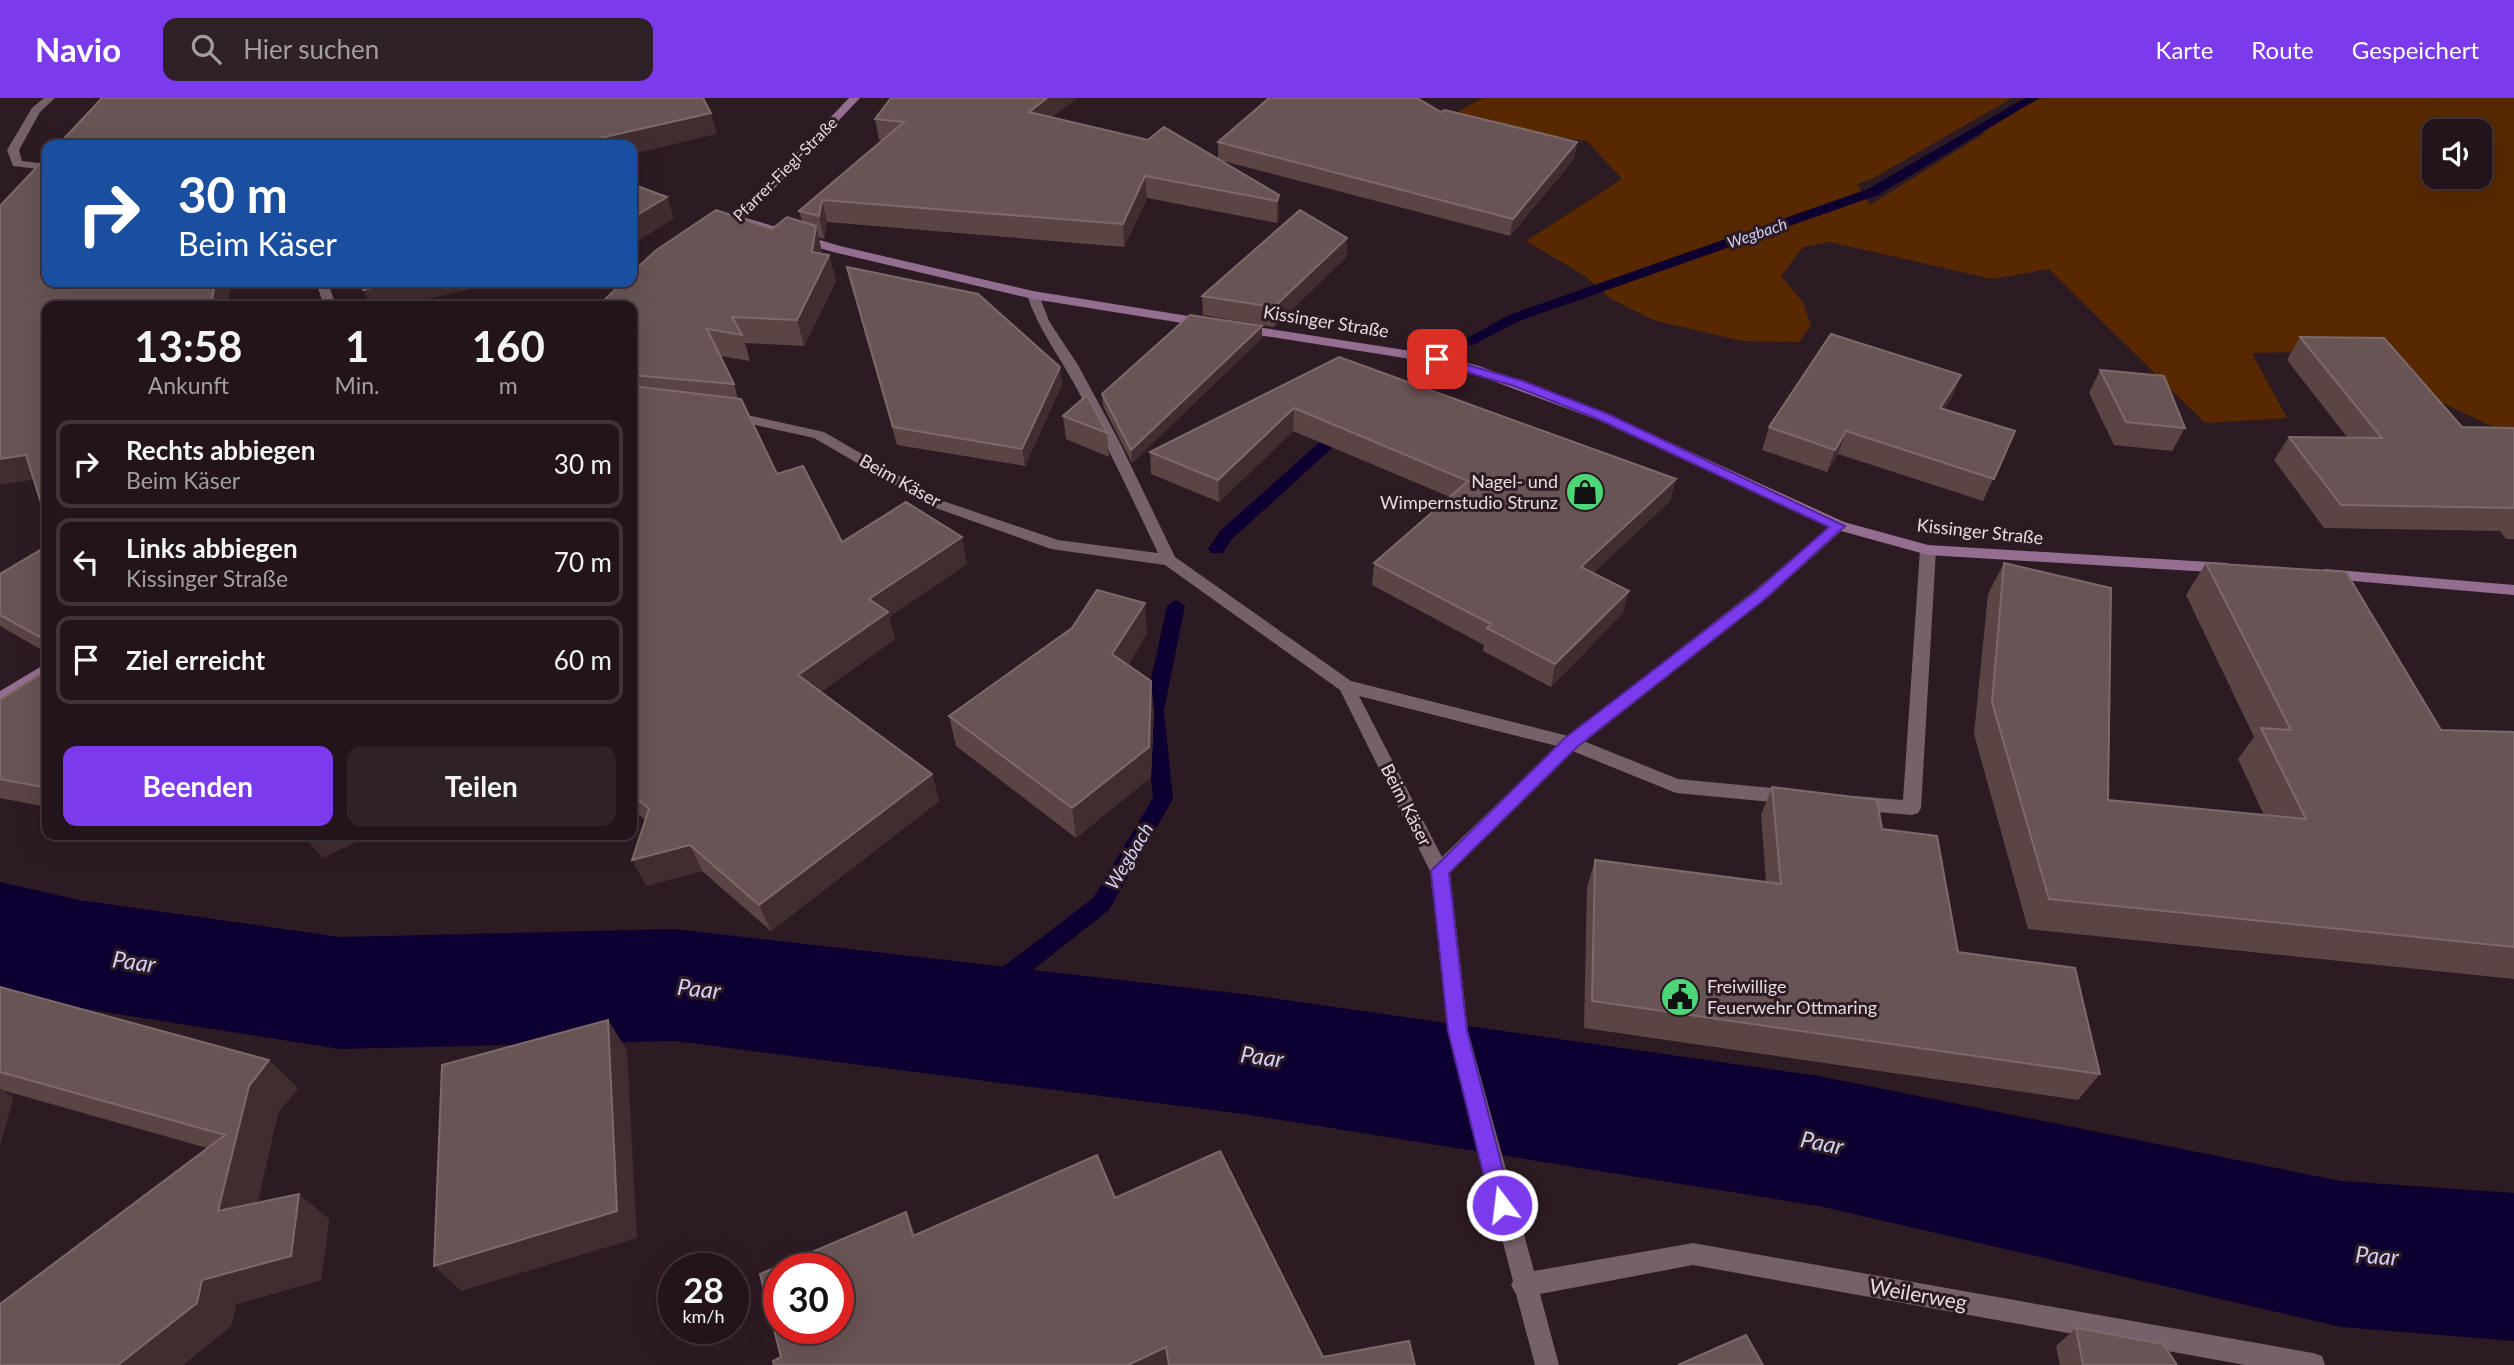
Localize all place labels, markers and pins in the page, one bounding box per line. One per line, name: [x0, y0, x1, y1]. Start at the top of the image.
pin: [1407, 329, 1467, 389]
place label: Nagel- und Wimpernstudio Strunz: [1380, 470, 1558, 513]
shop icon: Nagel- und Wimpernstudio Strunz: [1564, 471, 1606, 513]
place label: Freiwillige Feuerwehr Ottmaring: [1707, 975, 1877, 1018]
public building icon: Freiwillige Feuerwehr Ottmaring: [1659, 976, 1701, 1018]

